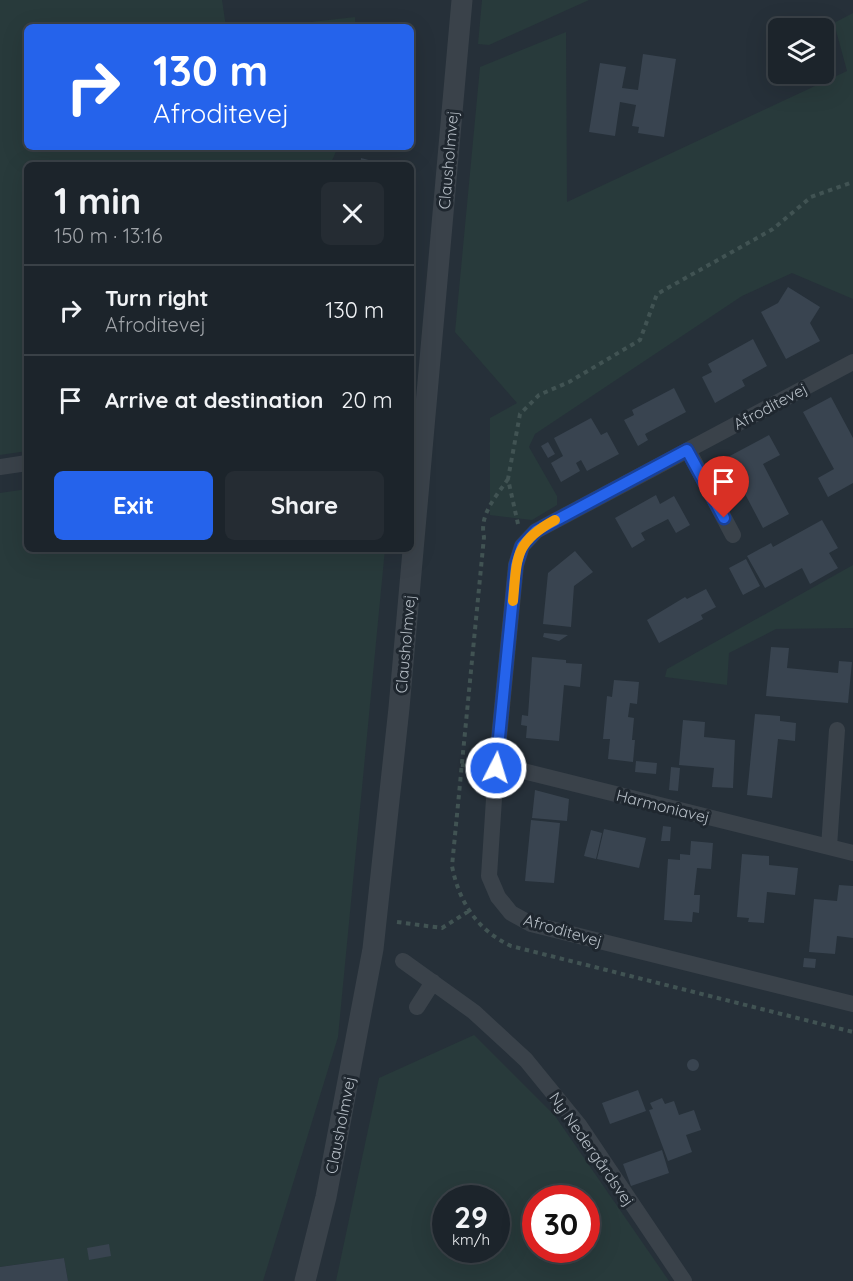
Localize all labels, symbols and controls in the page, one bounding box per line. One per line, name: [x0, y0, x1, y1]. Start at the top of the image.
map controls: [768, 18, 834, 84]
button: layers: [768, 18, 834, 84]
text: 130 m: [153, 44, 268, 97]
icon: right: [54, 48, 132, 126]
text: Afroditevej: [153, 96, 289, 130]
street label: Clausholmvej: [434, 110, 462, 210]
text: 1 min: [54, 178, 141, 223]
button: close: [321, 182, 384, 245]
text: 150 m · 13:16: [54, 223, 163, 248]
text: Turn right: [105, 284, 209, 312]
icon: right: [54, 294, 87, 327]
text: 130 m: [325, 296, 384, 324]
text: Afroditevej: [105, 312, 206, 337]
street label: Afroditevej: [730, 378, 810, 434]
icon: arrive: [54, 384, 87, 417]
text: Arrive at destination: [105, 386, 323, 414]
text: 20 m: [341, 386, 393, 414]
pin: [698, 456, 749, 518]
icon: arrive: [707, 465, 740, 498]
button: Exit: [54, 471, 213, 540]
button: Share: [225, 471, 384, 540]
street label: Clausholmvej: [391, 594, 419, 694]
position arrow: [464, 736, 528, 800]
street label: Harmoniavej: [614, 785, 712, 827]
street label: Afroditevej: [521, 909, 605, 951]
street label: Clausholmvej: [321, 1075, 359, 1175]
street label: Ny Nedergårdsvej: [545, 1088, 639, 1210]
speed limit sign: 30: [522, 1185, 600, 1263]
text: 29: [454, 1198, 488, 1236]
text: km/h: [452, 1230, 490, 1249]

